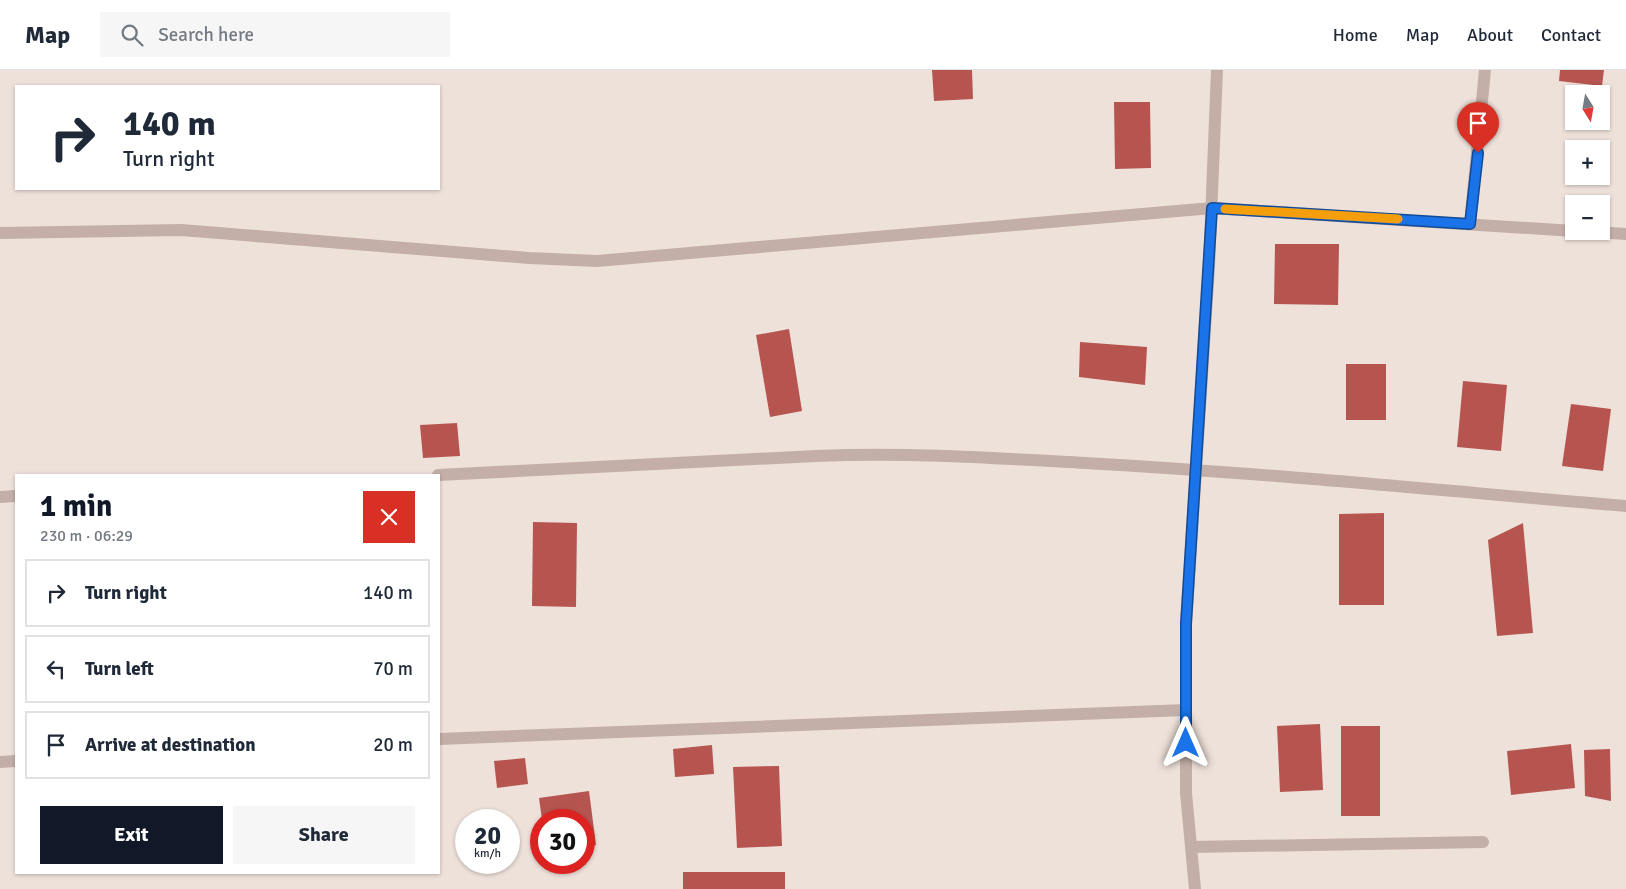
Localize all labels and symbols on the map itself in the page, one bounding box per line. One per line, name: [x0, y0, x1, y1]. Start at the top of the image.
north arrow: [1565, 85, 1610, 130]
pin: [1457, 102, 1499, 153]
position arrow: [1159, 716, 1211, 768]
speed limit sign: 30: [530, 809, 595, 874]

